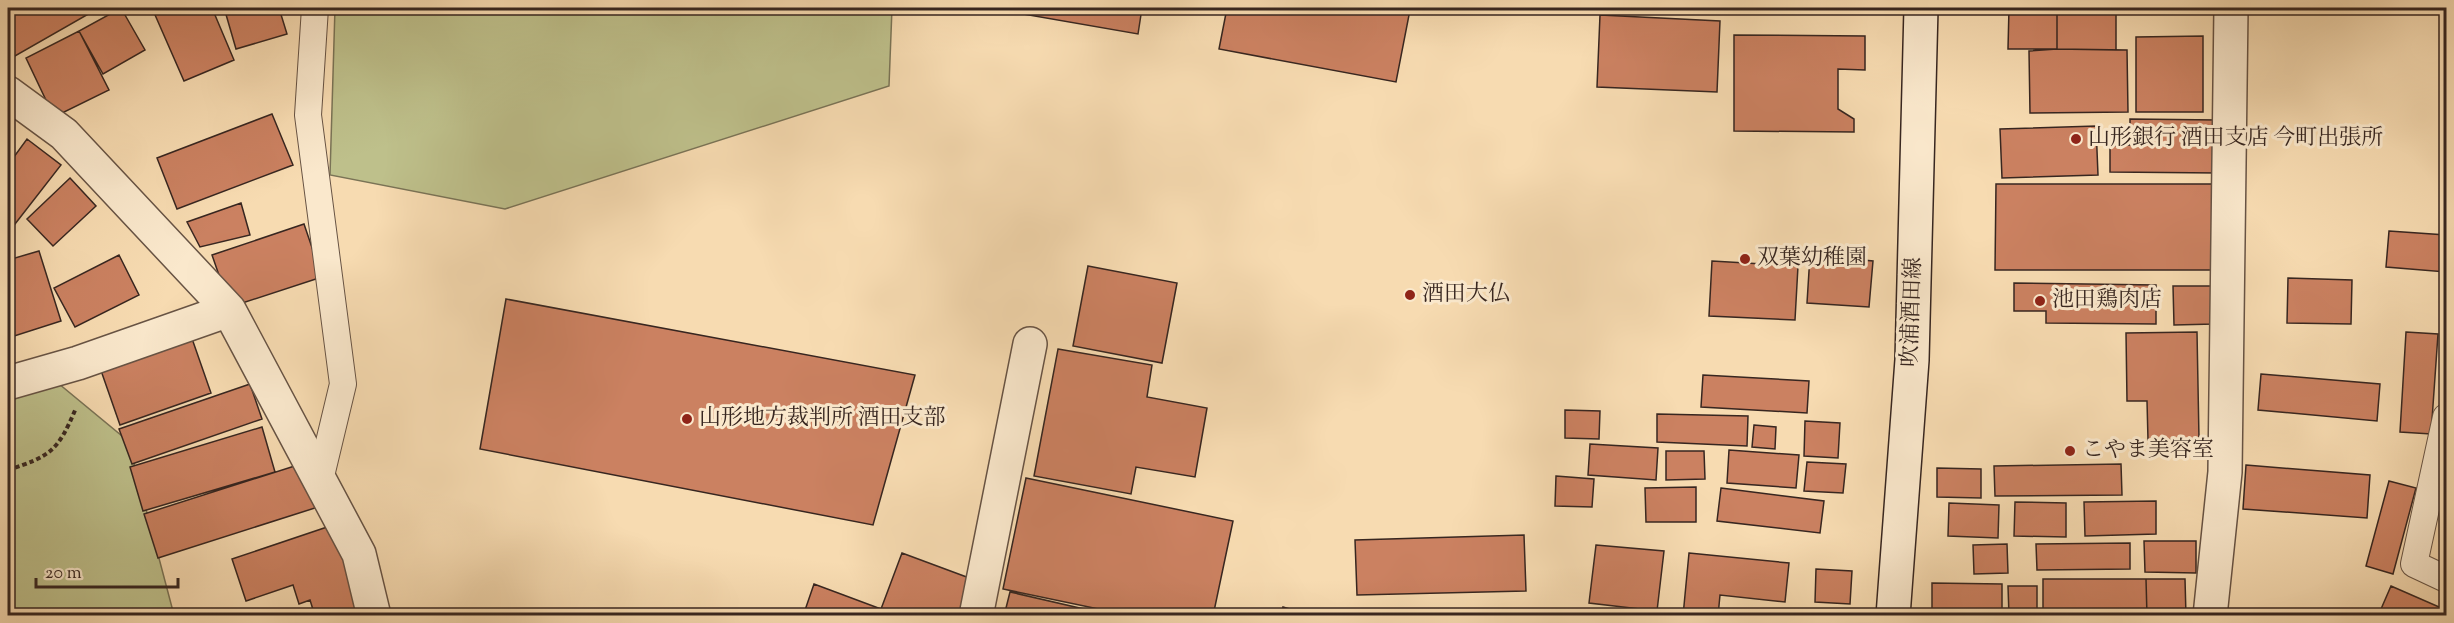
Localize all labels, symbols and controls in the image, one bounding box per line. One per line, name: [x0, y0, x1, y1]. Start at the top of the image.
place label: 山形銀行 酒田支店 今町出張所: [2088, 123, 2383, 155]
marker: 山形銀行 酒田支店 今町出張所: [2069, 132, 2083, 146]
place label: 双葉幼稚園: [1757, 243, 1867, 275]
marker: 双葉幼稚園: [1738, 252, 1752, 266]
street label: 吹浦酒田線: [1895, 256, 1931, 368]
place label: 酒田大仏: [1422, 279, 1510, 311]
place label: 池田鶏肉店: [2052, 285, 2162, 317]
marker: 酒田大仏: [1403, 288, 1417, 302]
marker: 池田鶏肉店: [2033, 294, 2047, 308]
place label: 山形地方裁判所 酒田支部: [699, 403, 946, 435]
marker: 山形地方裁判所 酒田支部: [680, 412, 694, 426]
place label: こやま美容室: [2082, 435, 2214, 467]
marker: こやま美容室: [2063, 444, 2077, 458]
scale bar: [36, 551, 178, 589]
text: 20 m: [45, 561, 82, 587]

